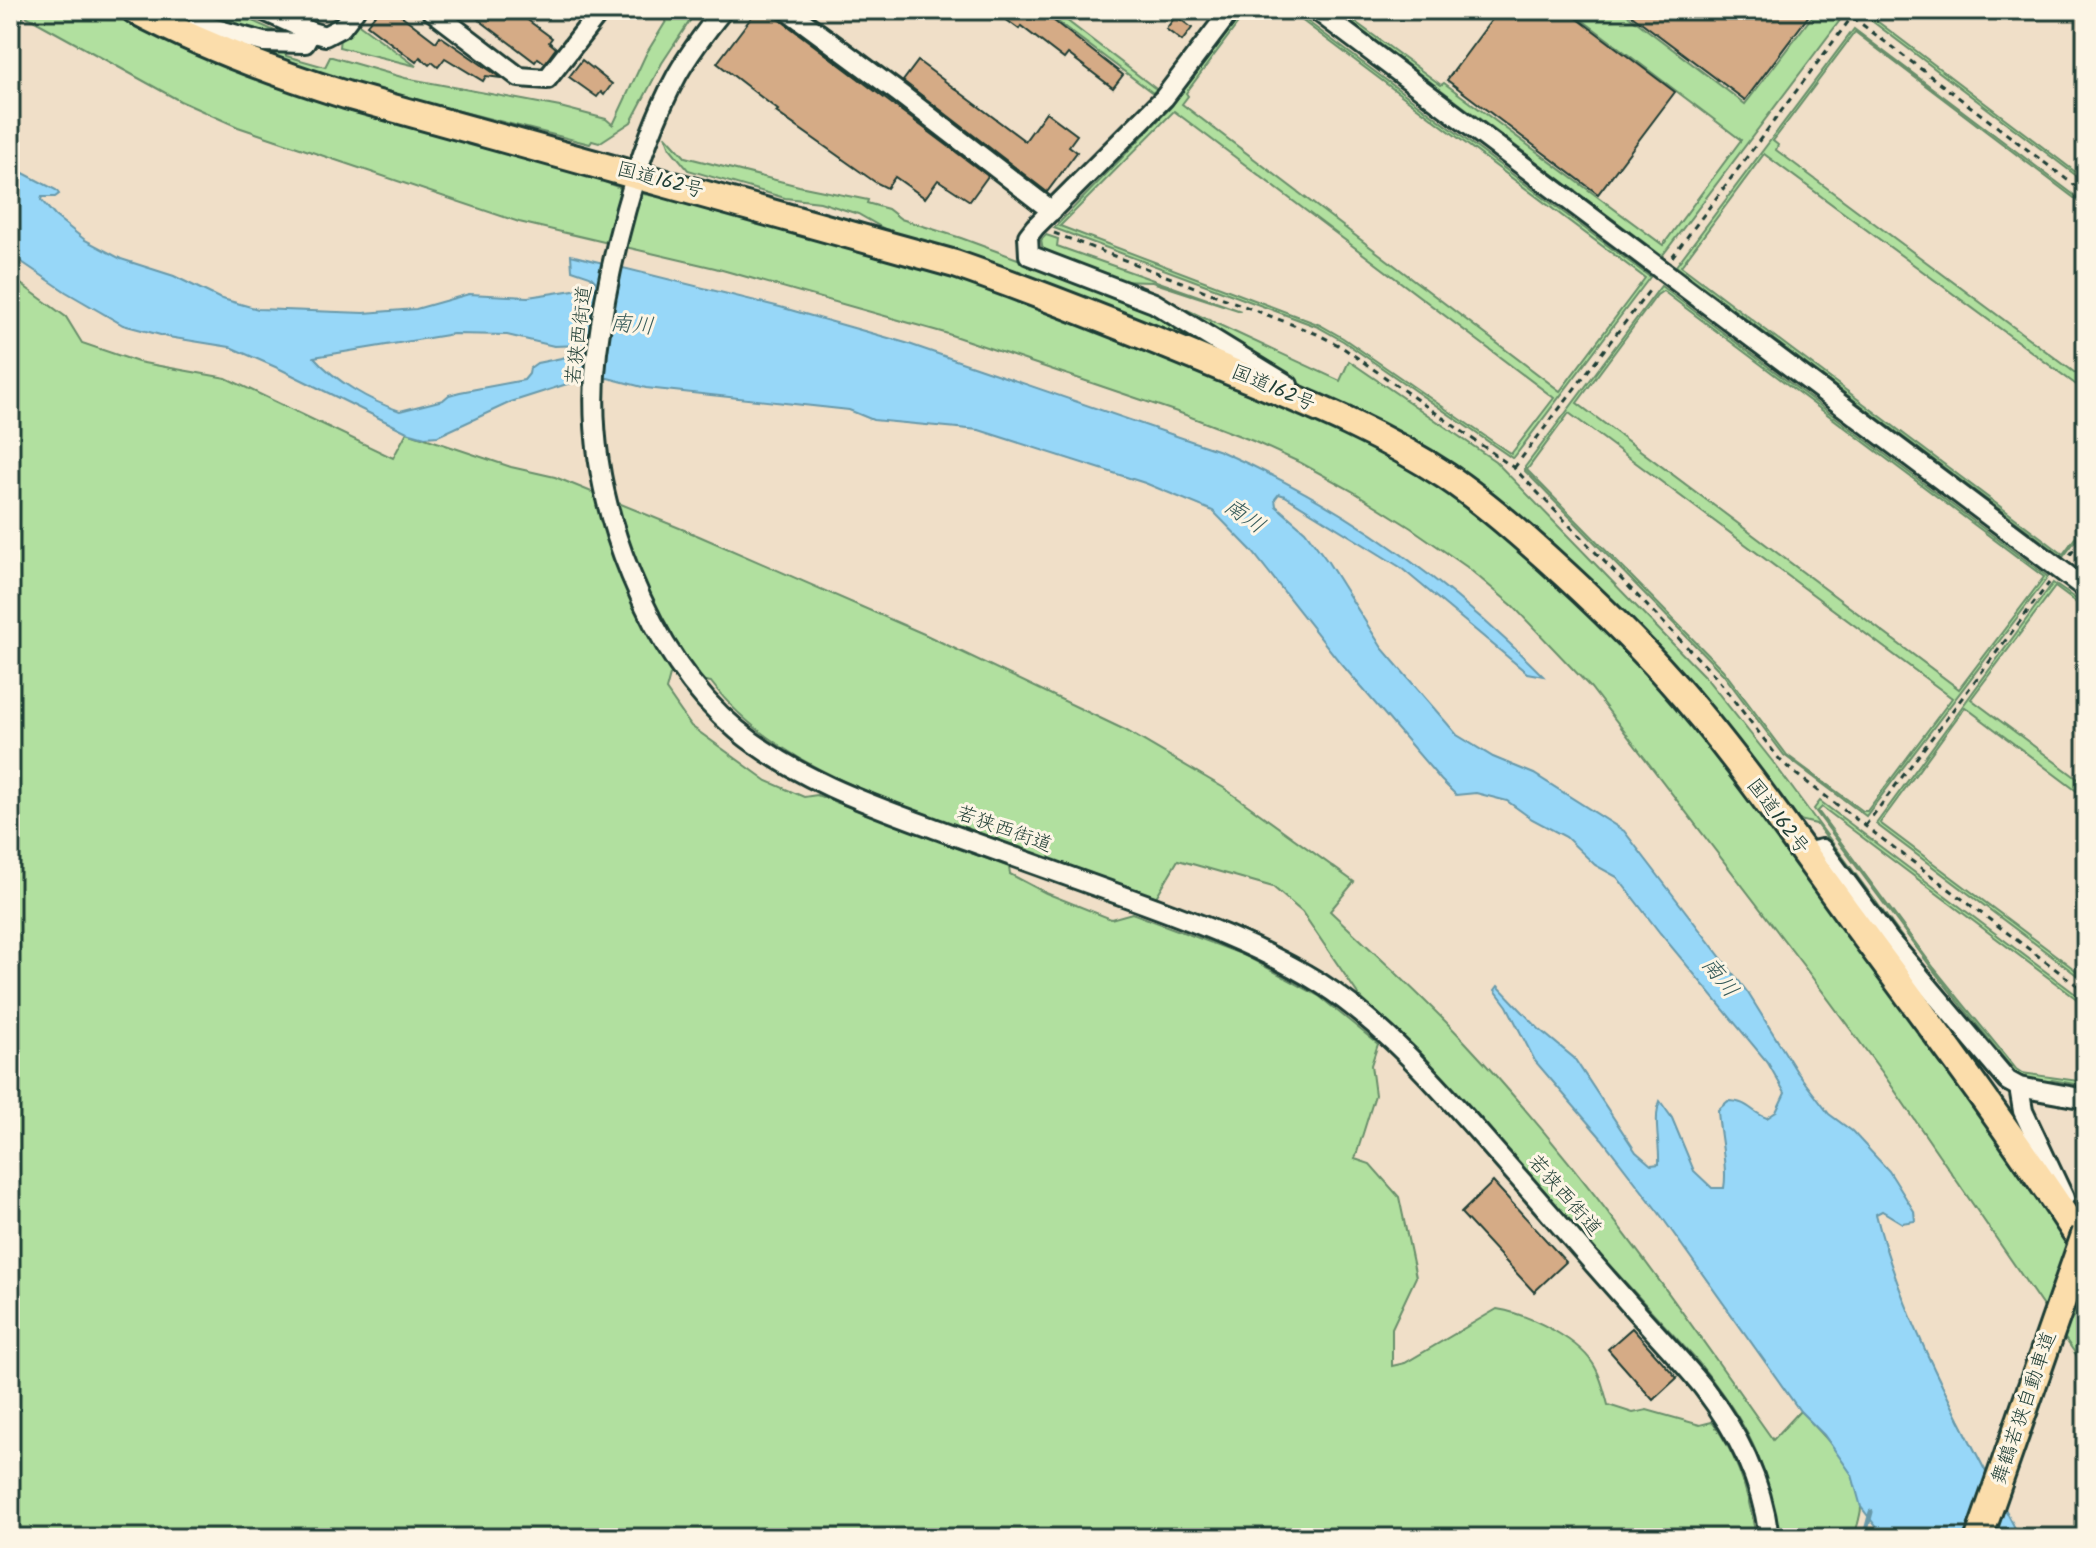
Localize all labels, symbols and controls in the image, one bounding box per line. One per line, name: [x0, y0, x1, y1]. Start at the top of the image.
street label: 国道162号: [613, 154, 707, 208]
street label: 若狭西街道: [558, 283, 602, 387]
water label: 南川: [609, 307, 655, 345]
street label: 国道162号: [1226, 357, 1320, 421]
water label: 南川: [1216, 490, 1272, 544]
street label: 国道162号: [1737, 772, 1817, 862]
street label: 若狭西街道: [952, 798, 1056, 862]
water label: 南川: [1692, 950, 1746, 1006]
street label: 若狭西街道: [1519, 1148, 1609, 1244]
street label: 舞鶴若狭自動車道: [1984, 1327, 2066, 1489]

